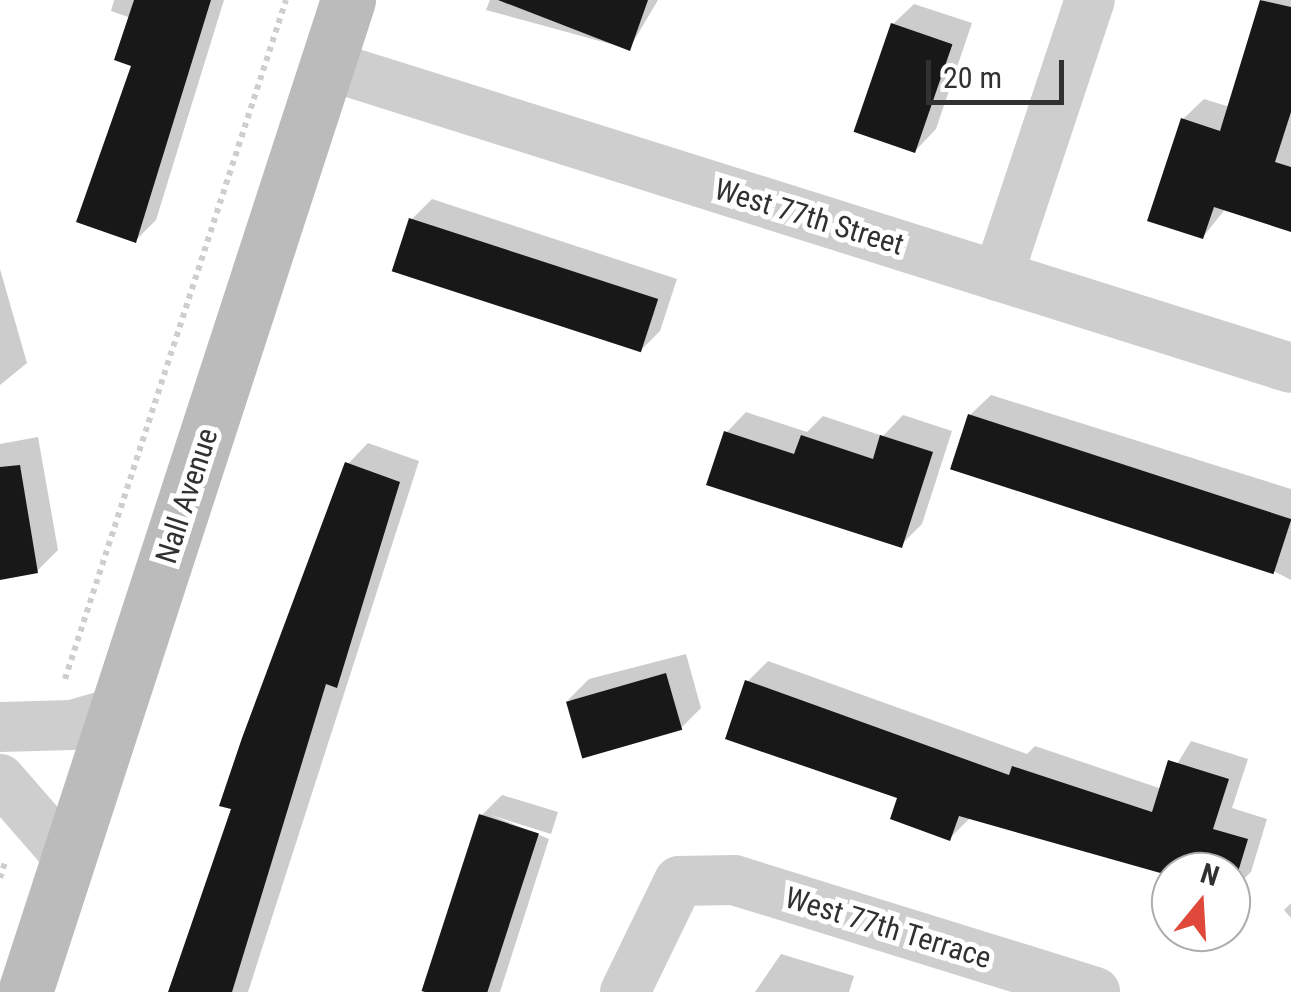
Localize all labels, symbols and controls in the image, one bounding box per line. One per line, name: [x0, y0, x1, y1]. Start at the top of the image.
scale bar: [931, 40, 1068, 102]
text: 20 m: [943, 60, 1002, 95]
street label: West 77th Street: [710, 171, 908, 263]
street label: Nall Avenue: [148, 424, 226, 568]
north arrow: [1151, 852, 1251, 952]
text: N: [1197, 857, 1223, 893]
street label: West 77th Terrace: [780, 880, 996, 976]

